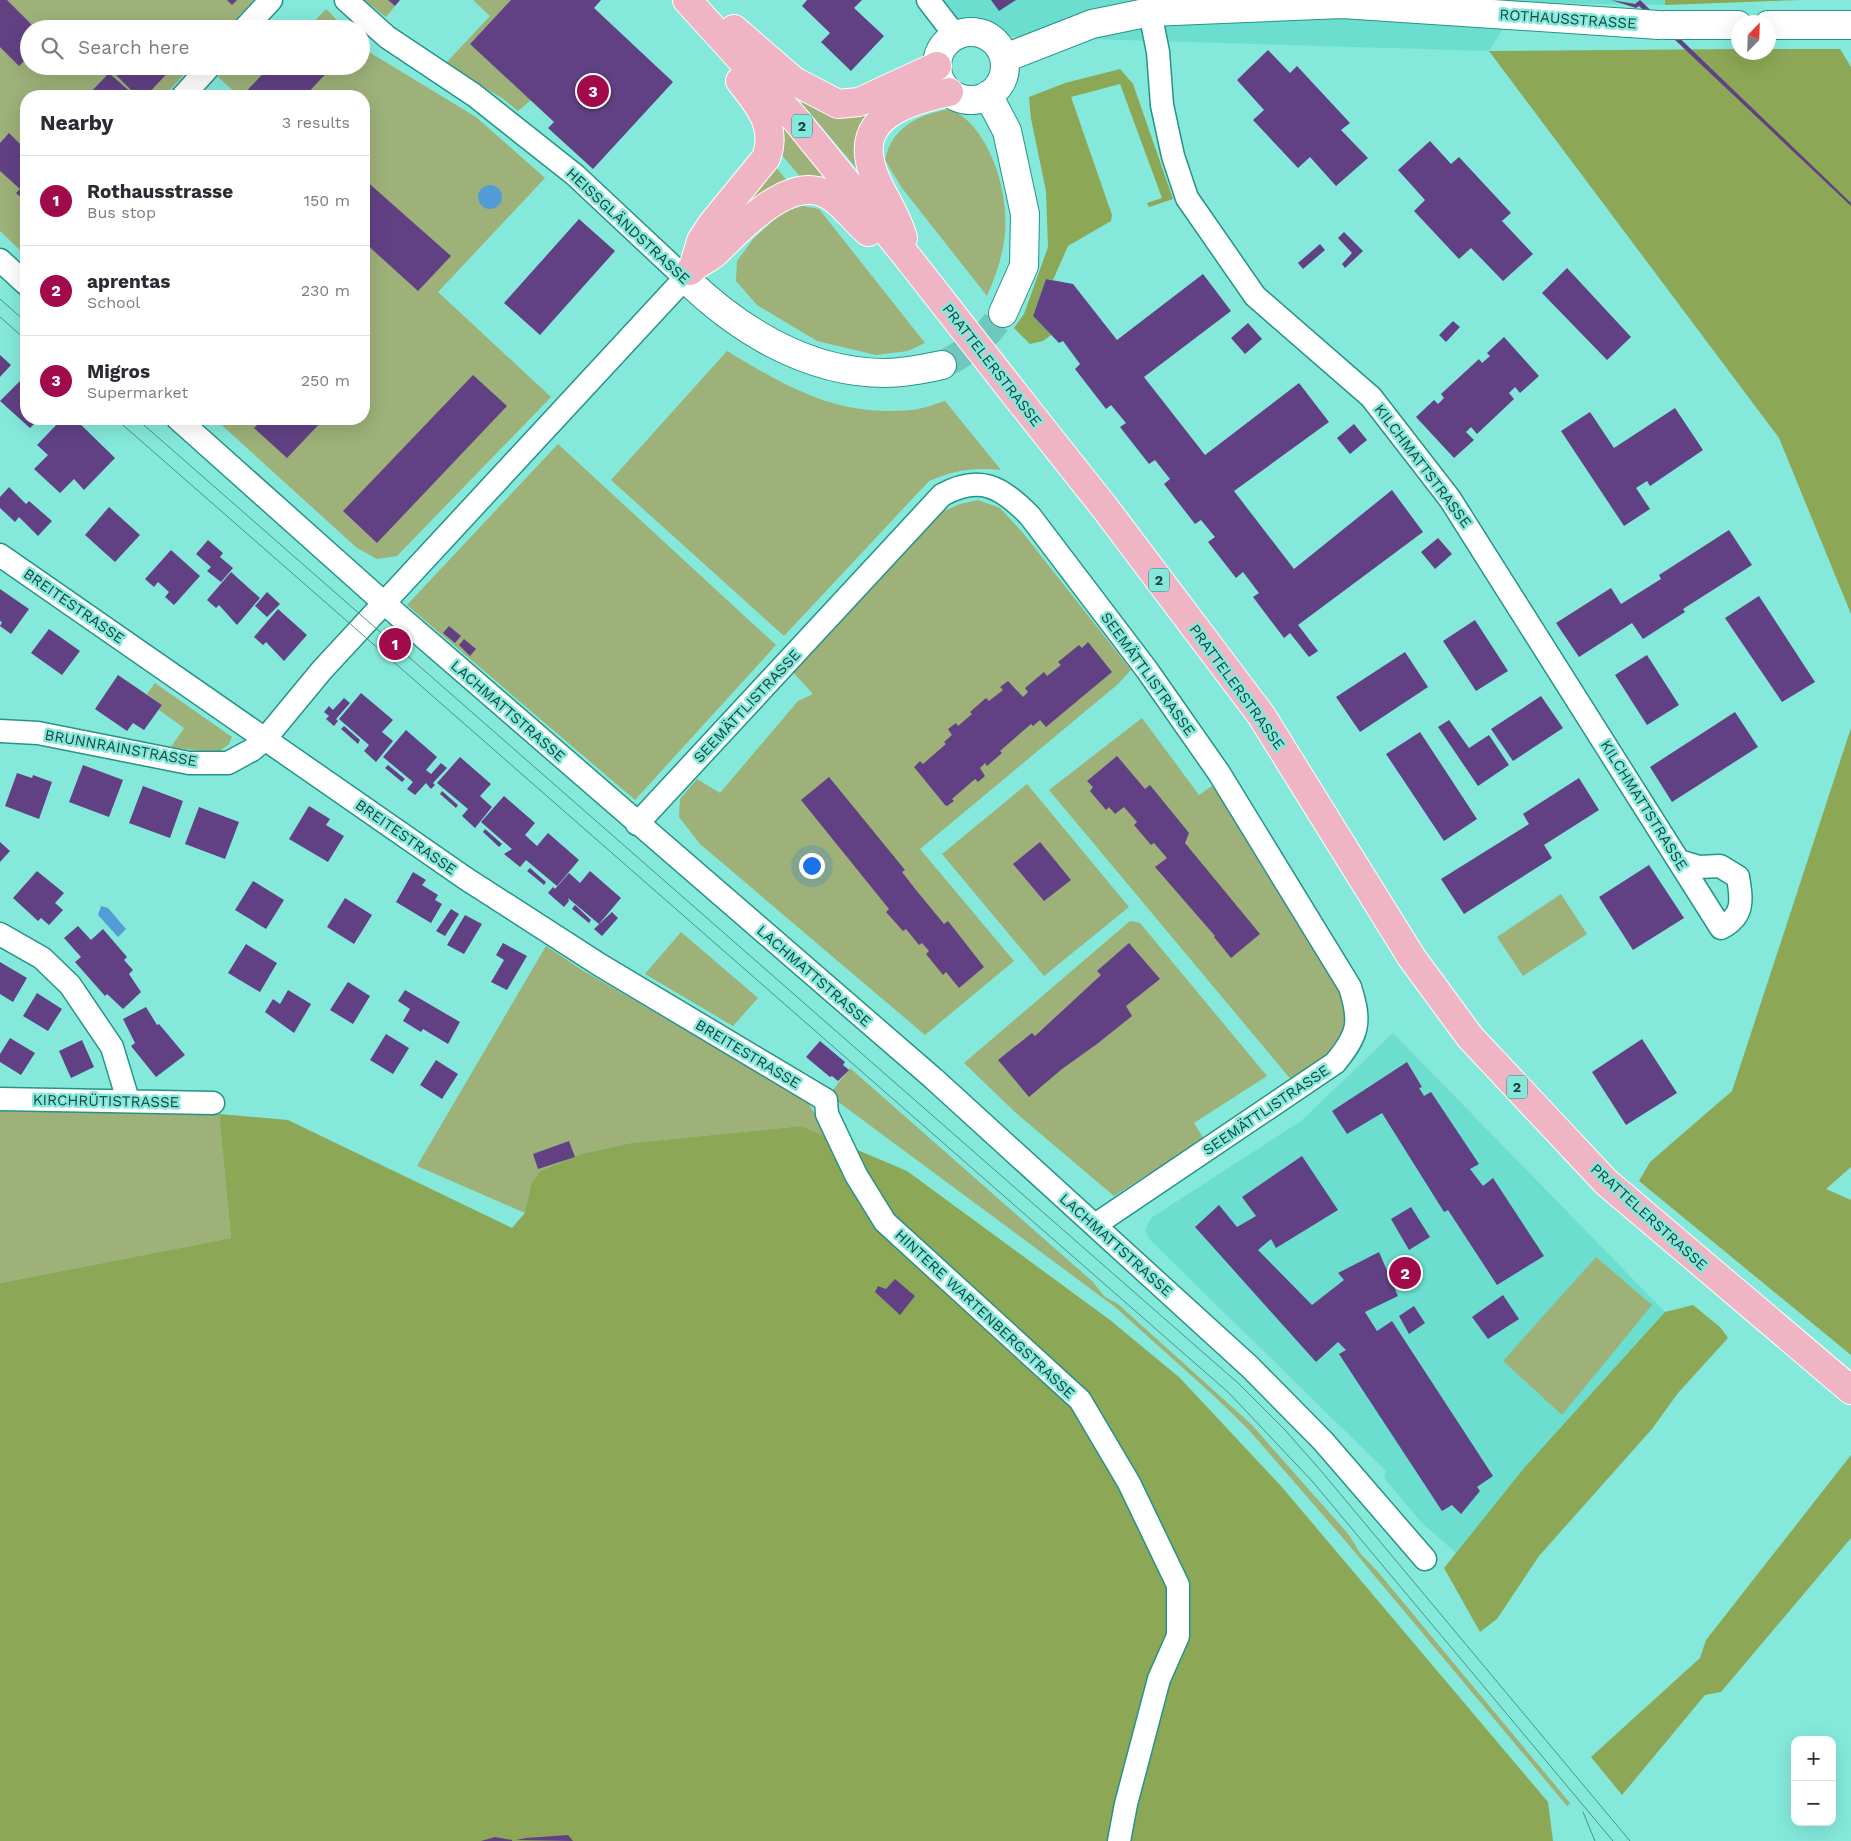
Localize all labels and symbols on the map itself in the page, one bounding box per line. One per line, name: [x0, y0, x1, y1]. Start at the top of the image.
street label: ROTHAUSSTRASSE: [1499, 5, 1637, 33]
north arrow: [1731, 15, 1776, 60]
pin: 3: [577, 72, 609, 110]
road number: 2: [792, 114, 812, 138]
street label: HEISSGLÄNDSTRASSE: [562, 164, 694, 288]
street label: PRATTELERSTRASSE: [939, 300, 1045, 430]
street label: KILCHMATTSTRASSE: [1371, 401, 1475, 531]
street label: BREITESTRASSE: [20, 564, 128, 648]
road number: 2: [1149, 568, 1169, 592]
street label: SEEMÄTTLISTRASSE: [1097, 609, 1199, 739]
street label: PRATTELERSTRASSE: [1185, 621, 1289, 753]
pin: 1: [379, 625, 411, 663]
street label: SEEMÄTTLISTRASSE: [690, 646, 804, 766]
street label: LACHMATTSTRASSE: [447, 656, 569, 766]
street label: BRUNNRAINSTRASSE: [43, 726, 199, 770]
street label: KILCHMATTSTRASSE: [1597, 737, 1691, 873]
street label: BREITESTRASSE: [352, 795, 460, 879]
your location: [799, 853, 825, 879]
street label: LACHMATTSTRASSE: [753, 921, 875, 1031]
street label: BREITESTRASSE: [692, 1016, 804, 1092]
street label: SEEMÄTTLISTRASSE: [1199, 1061, 1333, 1159]
road number: 2: [1507, 1076, 1527, 1098]
street label: KIRCHRÜTISTRASSE: [33, 1091, 179, 1111]
street label: PRATTELERSTRASSE: [1587, 1160, 1711, 1274]
street label: LACHMATTSTRASSE: [1056, 1190, 1176, 1300]
street label: HINTERE WARTENBERGSTRASSE: [891, 1226, 1079, 1402]
pin: 2: [1389, 1254, 1421, 1292]

